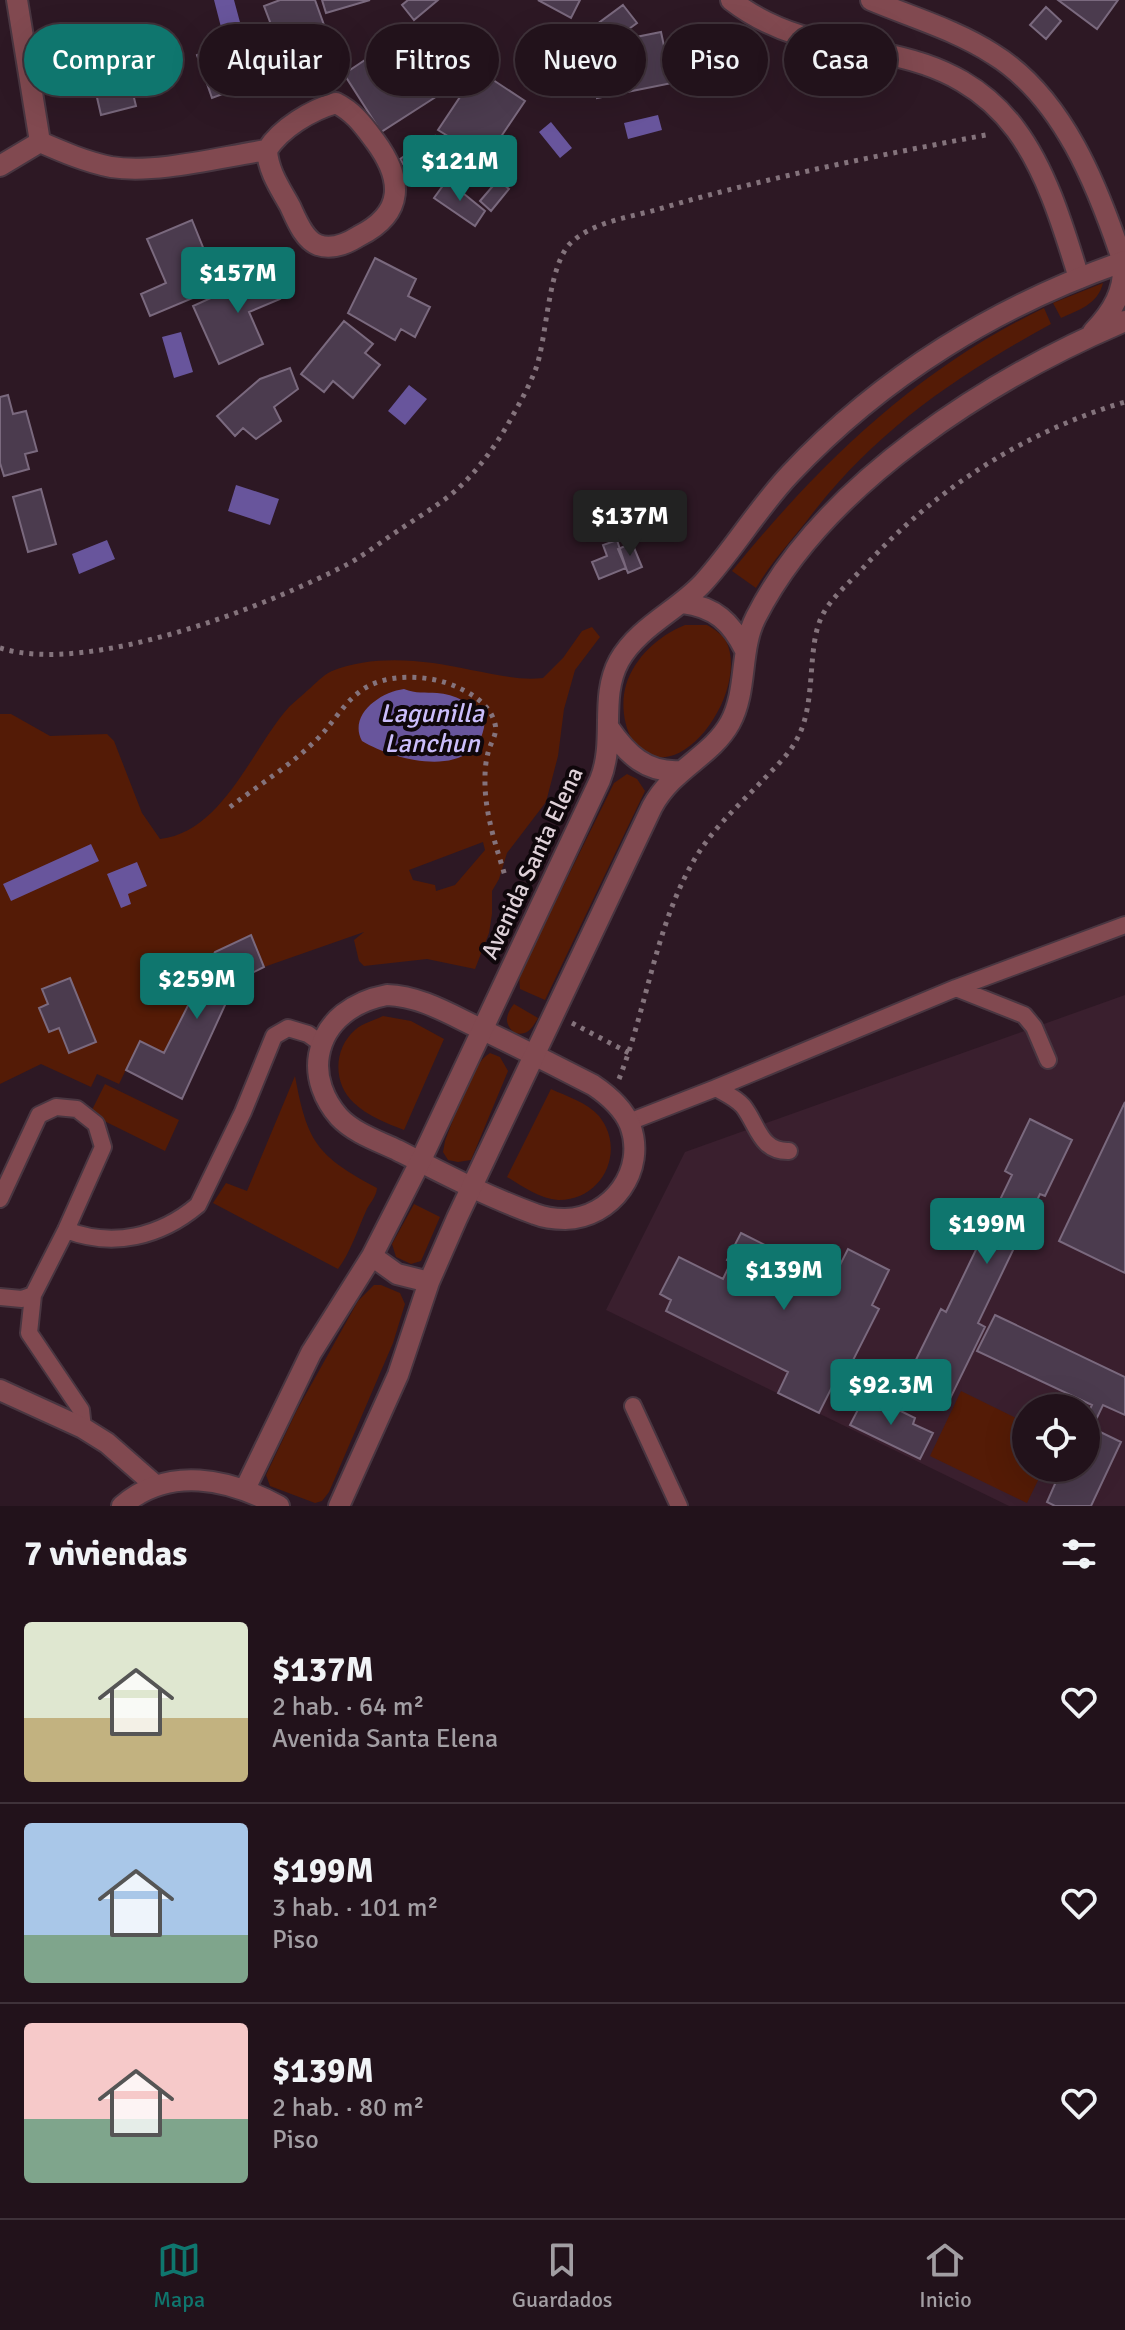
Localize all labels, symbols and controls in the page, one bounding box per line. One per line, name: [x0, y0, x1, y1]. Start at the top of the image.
chip: Comprar: [24, 24, 183, 96]
chip: Alquilar: [199, 24, 350, 96]
chip: Filtros: [366, 24, 499, 96]
chip: Nuevo: [515, 24, 646, 96]
chip: Piso: [662, 24, 768, 96]
chip: Casa: [784, 24, 897, 96]
pin: $121M: [404, 135, 516, 203]
text: $121M: [421, 145, 499, 177]
pin: $157M: [182, 247, 294, 315]
text: $157M: [199, 257, 277, 289]
pin: $137M: [574, 490, 686, 558]
text: $137M: [591, 500, 669, 532]
water label: Lagunilla Lanchun: [380, 698, 485, 760]
street label: Avenida Santa Elena: [474, 762, 590, 964]
pin: $259M: [141, 953, 253, 1021]
text: $259M: [158, 963, 236, 995]
pin: $199M: [931, 1198, 1043, 1266]
text: $199M: [948, 1208, 1026, 1240]
pin: $139M: [728, 1244, 840, 1312]
text: $139M: [745, 1254, 823, 1286]
pin: $92.3M: [826, 1359, 956, 1427]
text: $92.3M: [848, 1369, 934, 1401]
map controls: [1012, 1394, 1100, 1482]
button: locate: [1012, 1394, 1100, 1482]
icon: filters: [1057, 1532, 1101, 1576]
text: 7 viviendas: [24, 1533, 187, 1575]
text: $137M: [272, 1649, 374, 1691]
icon: home: [88, 1654, 184, 1750]
icon: heart: [1057, 1680, 1101, 1724]
text: 2 hab. · 64 m²: [272, 1691, 424, 1723]
text: Avenida Santa Elena: [272, 1723, 498, 1755]
text: $199M: [272, 1850, 374, 1892]
icon: home: [88, 1855, 184, 1951]
icon: heart: [1057, 1881, 1101, 1925]
text: 3 hab. · 101 m²: [272, 1892, 439, 1924]
text: Piso: [272, 1924, 319, 1956]
text: $139M: [272, 2050, 374, 2092]
icon: home: [88, 2055, 184, 2151]
icon: heart: [1057, 2081, 1101, 2125]
text: 2 hab. · 80 m²: [272, 2092, 424, 2124]
text: Piso: [272, 2124, 319, 2156]
tab: Mapa: [153, 2238, 205, 2313]
tab: Guardados: [512, 2238, 613, 2313]
tab: Inicio: [919, 2238, 972, 2313]

